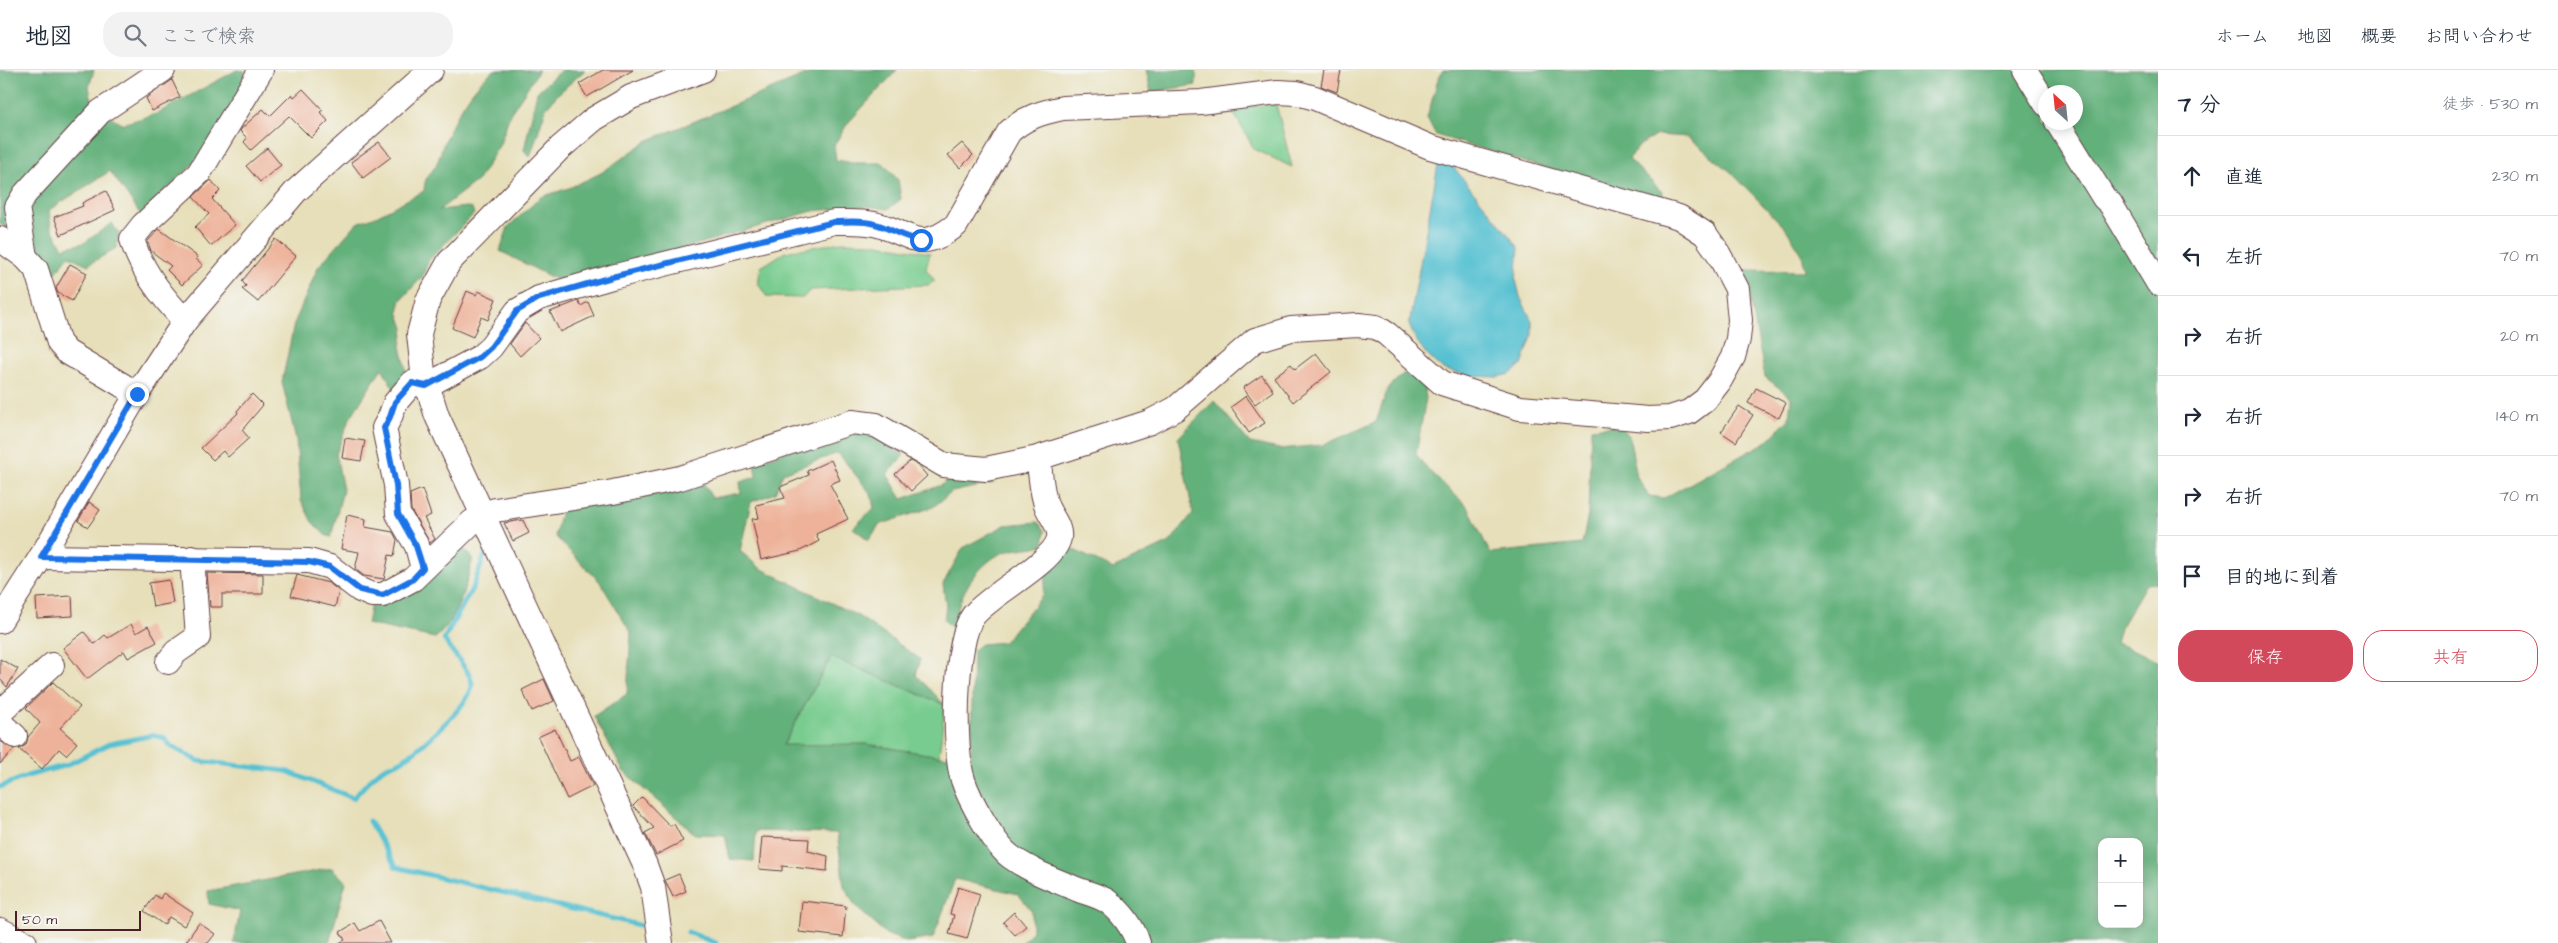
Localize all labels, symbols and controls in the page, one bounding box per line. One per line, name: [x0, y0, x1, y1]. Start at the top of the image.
search box: [103, 12, 453, 57]
text: 地図: [25, 20, 73, 54]
icon: search: [121, 21, 149, 49]
text: ここで検索: [161, 23, 256, 50]
text: ホーム: [2216, 24, 2269, 49]
text: 地図: [2297, 24, 2333, 49]
text: 概要: [2361, 24, 2397, 49]
text: お問い合わせ: [2425, 24, 2533, 49]
north arrow: [2038, 85, 2083, 130]
text: 7 分: [2178, 90, 2220, 119]
text: 徒歩 · 530 m: [2443, 93, 2538, 115]
icon: ahead: [2178, 162, 2206, 190]
text: 直進: [2225, 164, 2263, 191]
text: 230 m: [2492, 165, 2538, 187]
route start: [910, 229, 933, 252]
icon: left: [2178, 242, 2206, 270]
text: 左折: [2225, 244, 2263, 271]
text: 70 m: [2499, 245, 2538, 267]
icon: right: [2178, 322, 2206, 350]
text: 右折: [2225, 324, 2263, 351]
text: 20 m: [2500, 325, 2538, 347]
route end: [126, 383, 149, 406]
icon: right: [2178, 402, 2206, 430]
text: 右折: [2225, 404, 2263, 431]
text: 140 m: [2496, 405, 2538, 427]
icon: right: [2178, 482, 2206, 510]
text: 右折: [2225, 484, 2263, 511]
text: 70 m: [2499, 485, 2538, 507]
icon: arrive: [2178, 562, 2206, 590]
text: 目的地に到着: [2225, 564, 2339, 591]
button: 保存: [2178, 630, 2353, 682]
button: 共有: [2363, 630, 2538, 682]
map controls: [2098, 838, 2143, 928]
button: +: [2098, 838, 2143, 883]
button: −: [2098, 883, 2143, 928]
scale bar: [15, 908, 141, 931]
text: 50 m: [22, 910, 57, 930]

